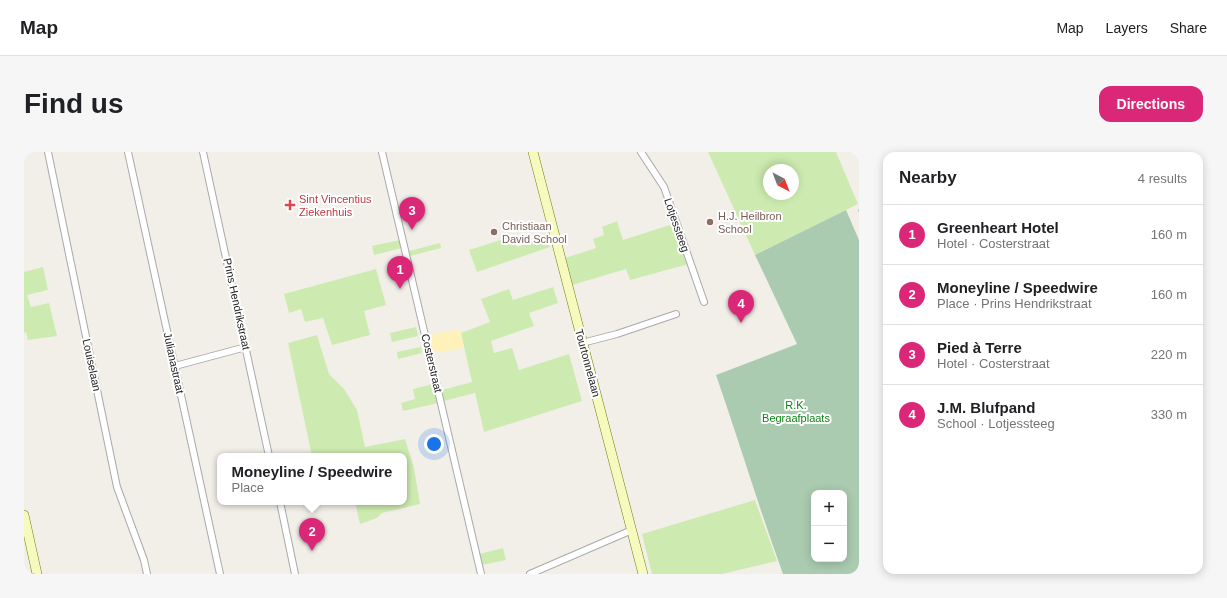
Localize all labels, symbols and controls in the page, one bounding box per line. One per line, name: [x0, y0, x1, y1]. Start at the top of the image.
text: Map: [20, 17, 58, 38]
text: Map: [1056, 20, 1084, 36]
text: Layers: [1106, 20, 1148, 36]
text: Share: [1170, 20, 1207, 36]
button: Directions: [1099, 86, 1203, 122]
text: Find us: [24, 88, 124, 119]
north arrow: [763, 164, 799, 200]
text: Nearby: [899, 168, 957, 187]
text: 4 results: [1138, 171, 1187, 186]
place label: Sint Vincentius Ziekenhuis: [299, 193, 372, 218]
street label: Lotjessteeg: [662, 196, 692, 254]
pin: 3: [399, 197, 425, 230]
marker: Sint Vincentius Ziekenhuis: [284, 199, 296, 211]
place label: H.J. Heilbron School: [718, 210, 782, 235]
marker: H.J. Heilbron School: [705, 217, 715, 227]
text: Greenheart Hotel: [937, 219, 1059, 236]
place label: Christiaan David School: [502, 220, 567, 245]
marker: Christiaan David School: [489, 227, 499, 237]
text: 1: [908, 227, 916, 242]
text: 160 m: [1151, 227, 1187, 242]
text: Hotel · Costerstraat: [937, 236, 1050, 251]
pin: 1: [387, 256, 413, 289]
street label: Prins Hendrikstraat: [221, 257, 253, 351]
text: Moneyline / Speedwire: [937, 279, 1098, 296]
text: 2: [908, 287, 916, 302]
text: 160 m: [1151, 287, 1187, 302]
pin: 4: [728, 290, 754, 323]
text: Place · Prins Hendrikstraat: [937, 296, 1092, 311]
street label: Tourtonnelaan: [573, 328, 603, 398]
street label: Julianastraat: [162, 331, 186, 395]
street label: Costerstraat: [419, 332, 445, 394]
street label: Louiselaan: [81, 338, 103, 392]
text: Pied à Terre: [937, 339, 1022, 356]
text: 3: [908, 347, 916, 362]
text: 220 m: [1151, 347, 1187, 362]
text: Hotel · Costerstraat: [937, 356, 1050, 371]
park label: R.K. Begraafplaats: [762, 399, 830, 424]
text: J.M. Blufpand: [937, 399, 1035, 416]
text: 4: [908, 407, 916, 422]
text: 330 m: [1151, 407, 1187, 422]
text: School · Lotjessteeg: [937, 416, 1055, 431]
your location: [424, 434, 444, 454]
popup: [217, 453, 407, 505]
text: Moneyline / Speedwire: [232, 463, 392, 480]
text: Place: [232, 480, 264, 495]
map controls: [811, 490, 847, 562]
button: +: [811, 490, 847, 526]
pin: 2: [299, 518, 325, 551]
button: −: [811, 526, 847, 562]

